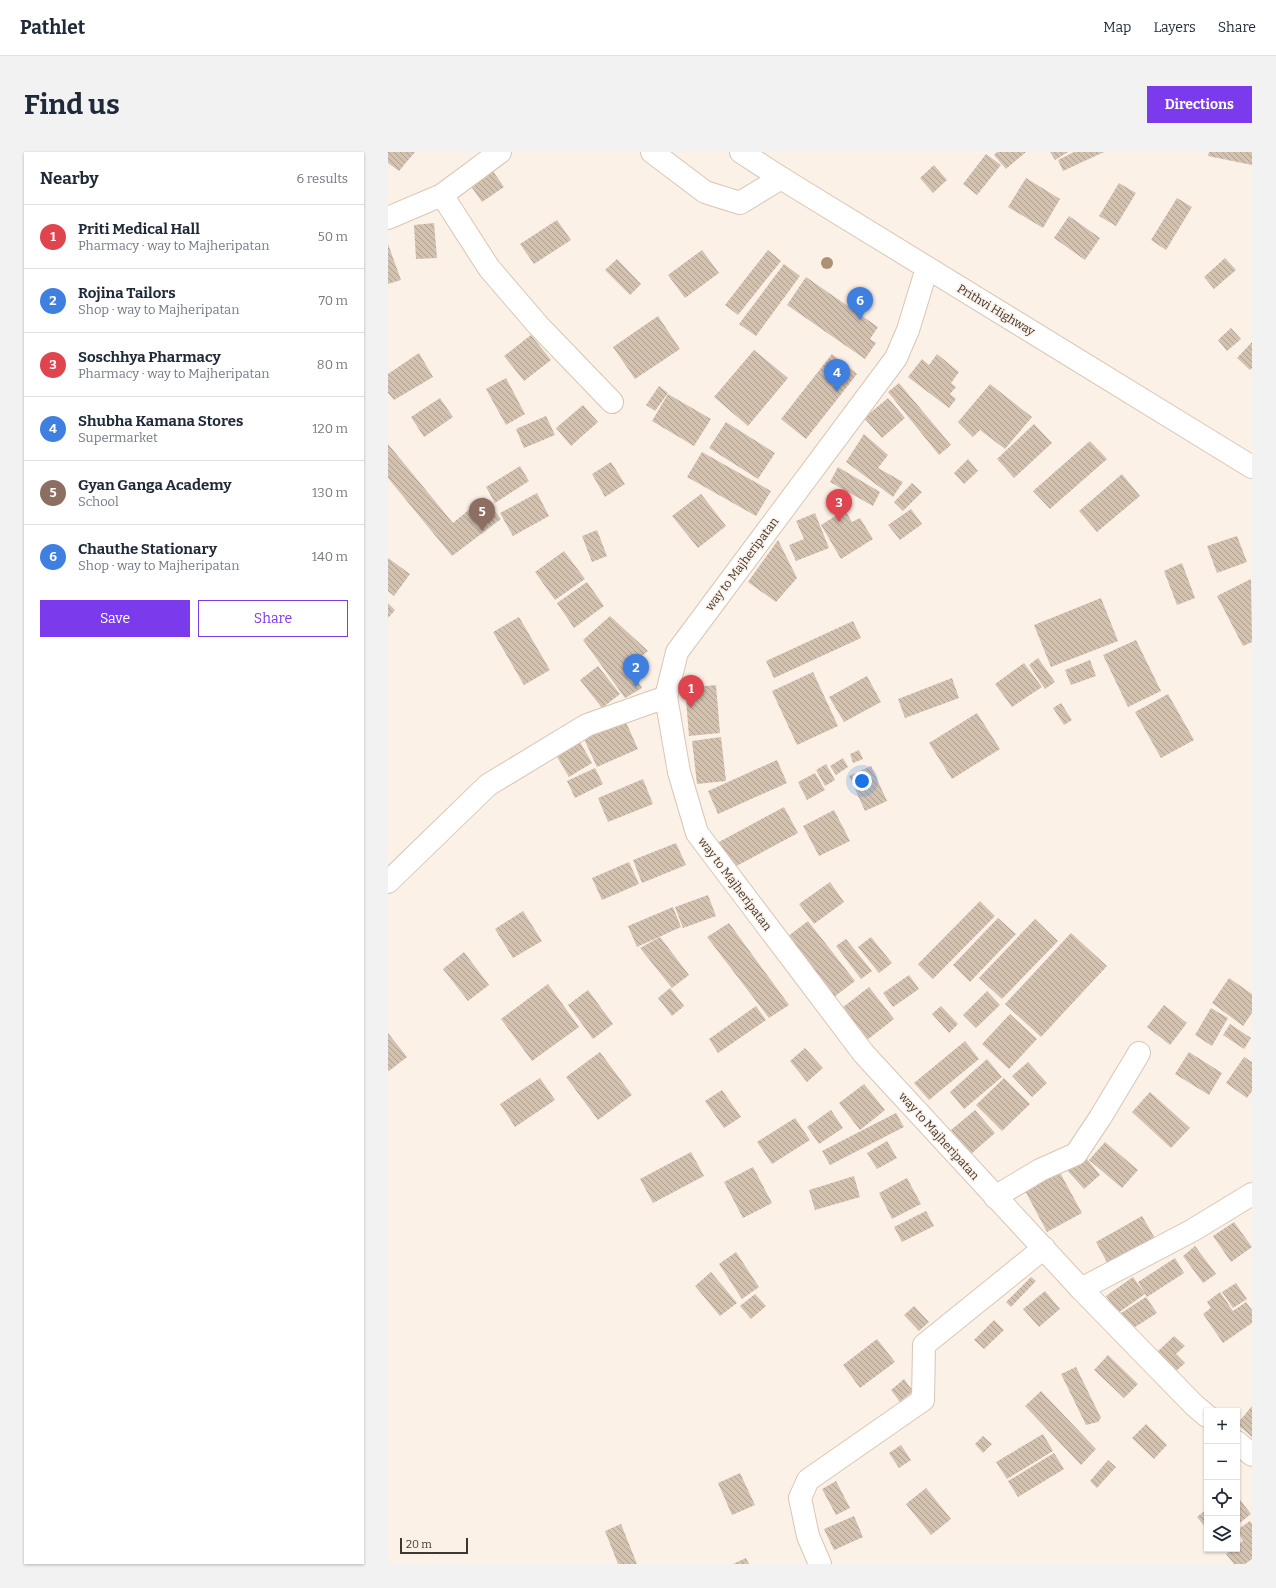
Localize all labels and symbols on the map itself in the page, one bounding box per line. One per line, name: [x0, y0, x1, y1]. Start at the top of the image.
street label: Prithvi Highway: [955, 281, 1038, 339]
pin: 6: [847, 287, 873, 320]
pin: 4: [824, 359, 850, 392]
pin: 3: [826, 489, 852, 522]
pin: 5: [469, 498, 495, 531]
street label: way to Majheripatan: [702, 514, 782, 614]
pin: 2: [623, 654, 649, 687]
pin: 1: [678, 675, 704, 708]
your location: [852, 771, 872, 791]
street label: way to Majheripatan: [695, 834, 775, 934]
street label: way to Majheripatan: [895, 1089, 982, 1183]
scale bar: [400, 1536, 468, 1555]

